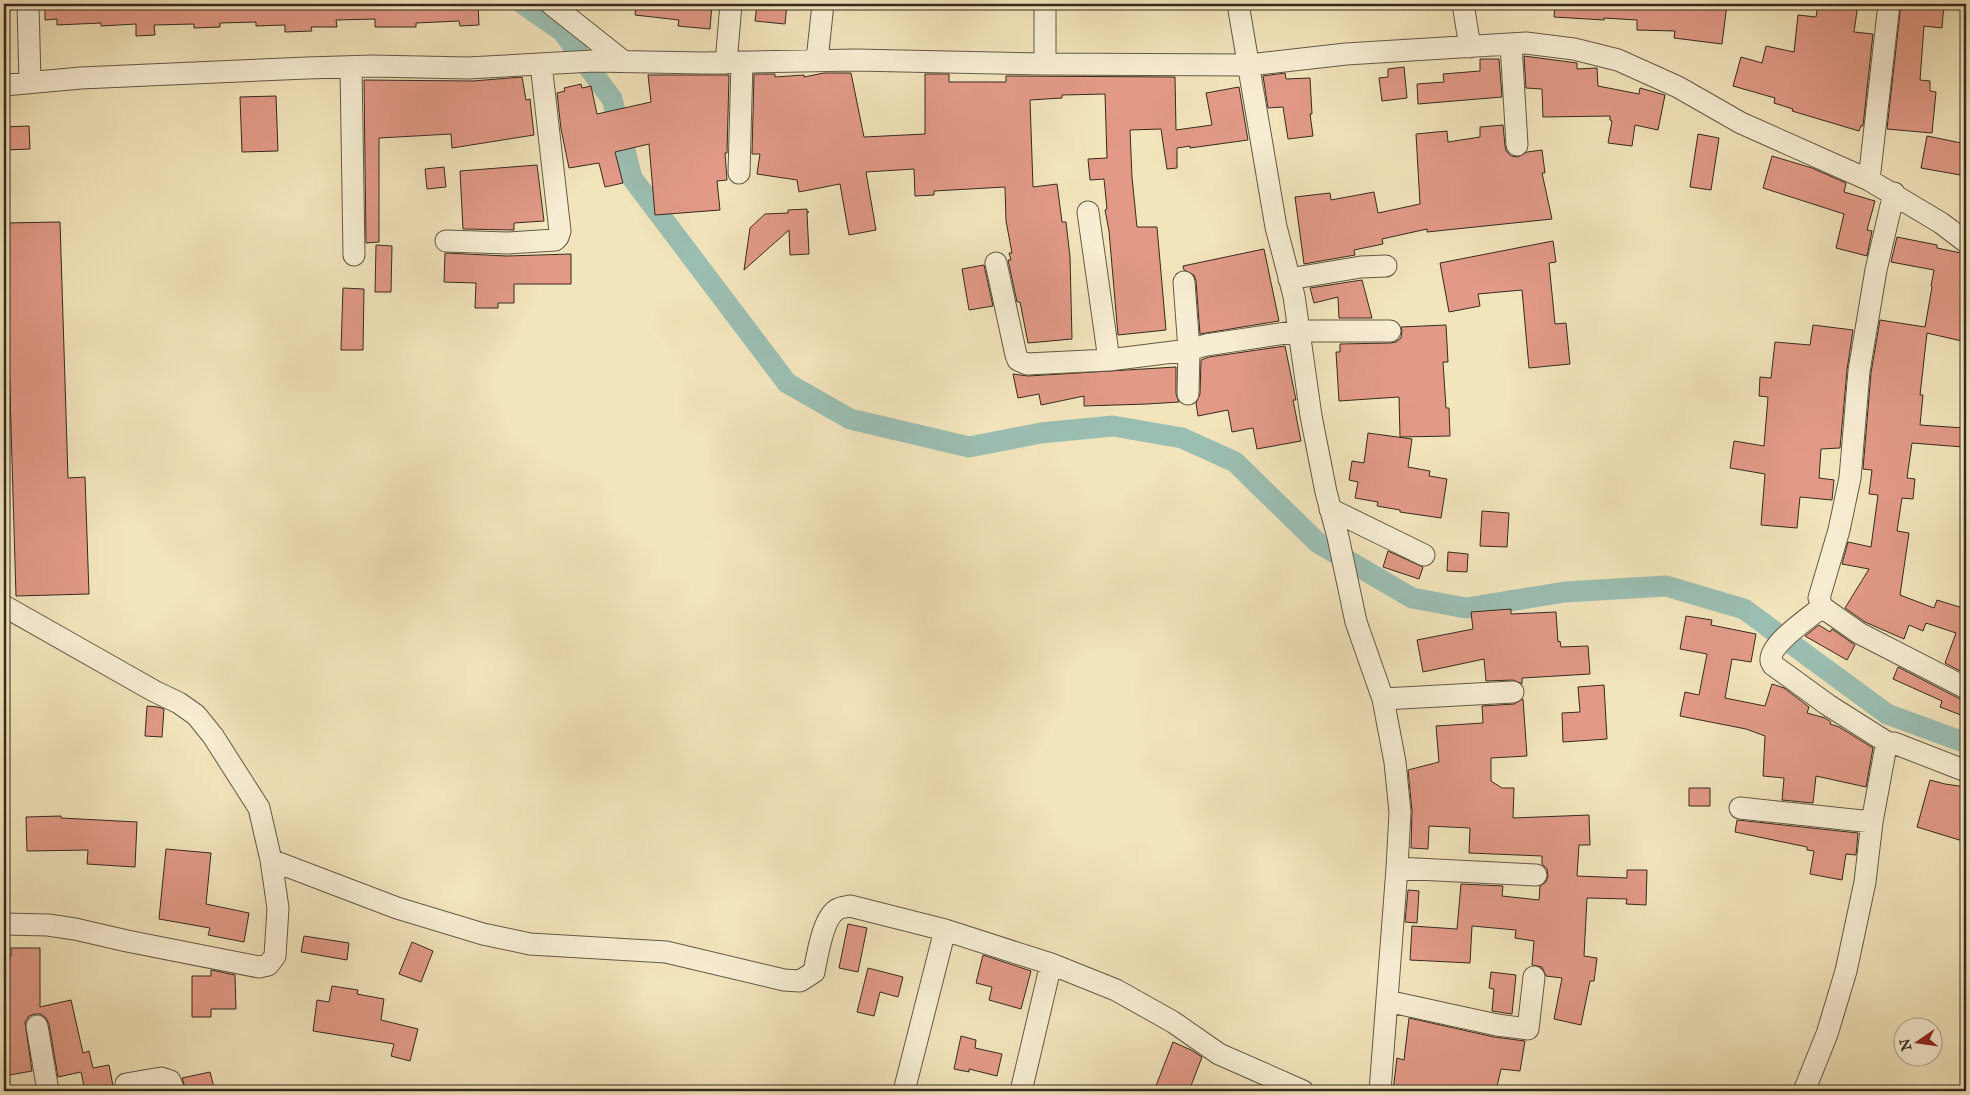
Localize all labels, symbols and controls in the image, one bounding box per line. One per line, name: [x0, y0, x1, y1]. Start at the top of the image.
north arrow: [1892, 1018, 1942, 1068]
text: N: [1896, 1037, 1915, 1053]

